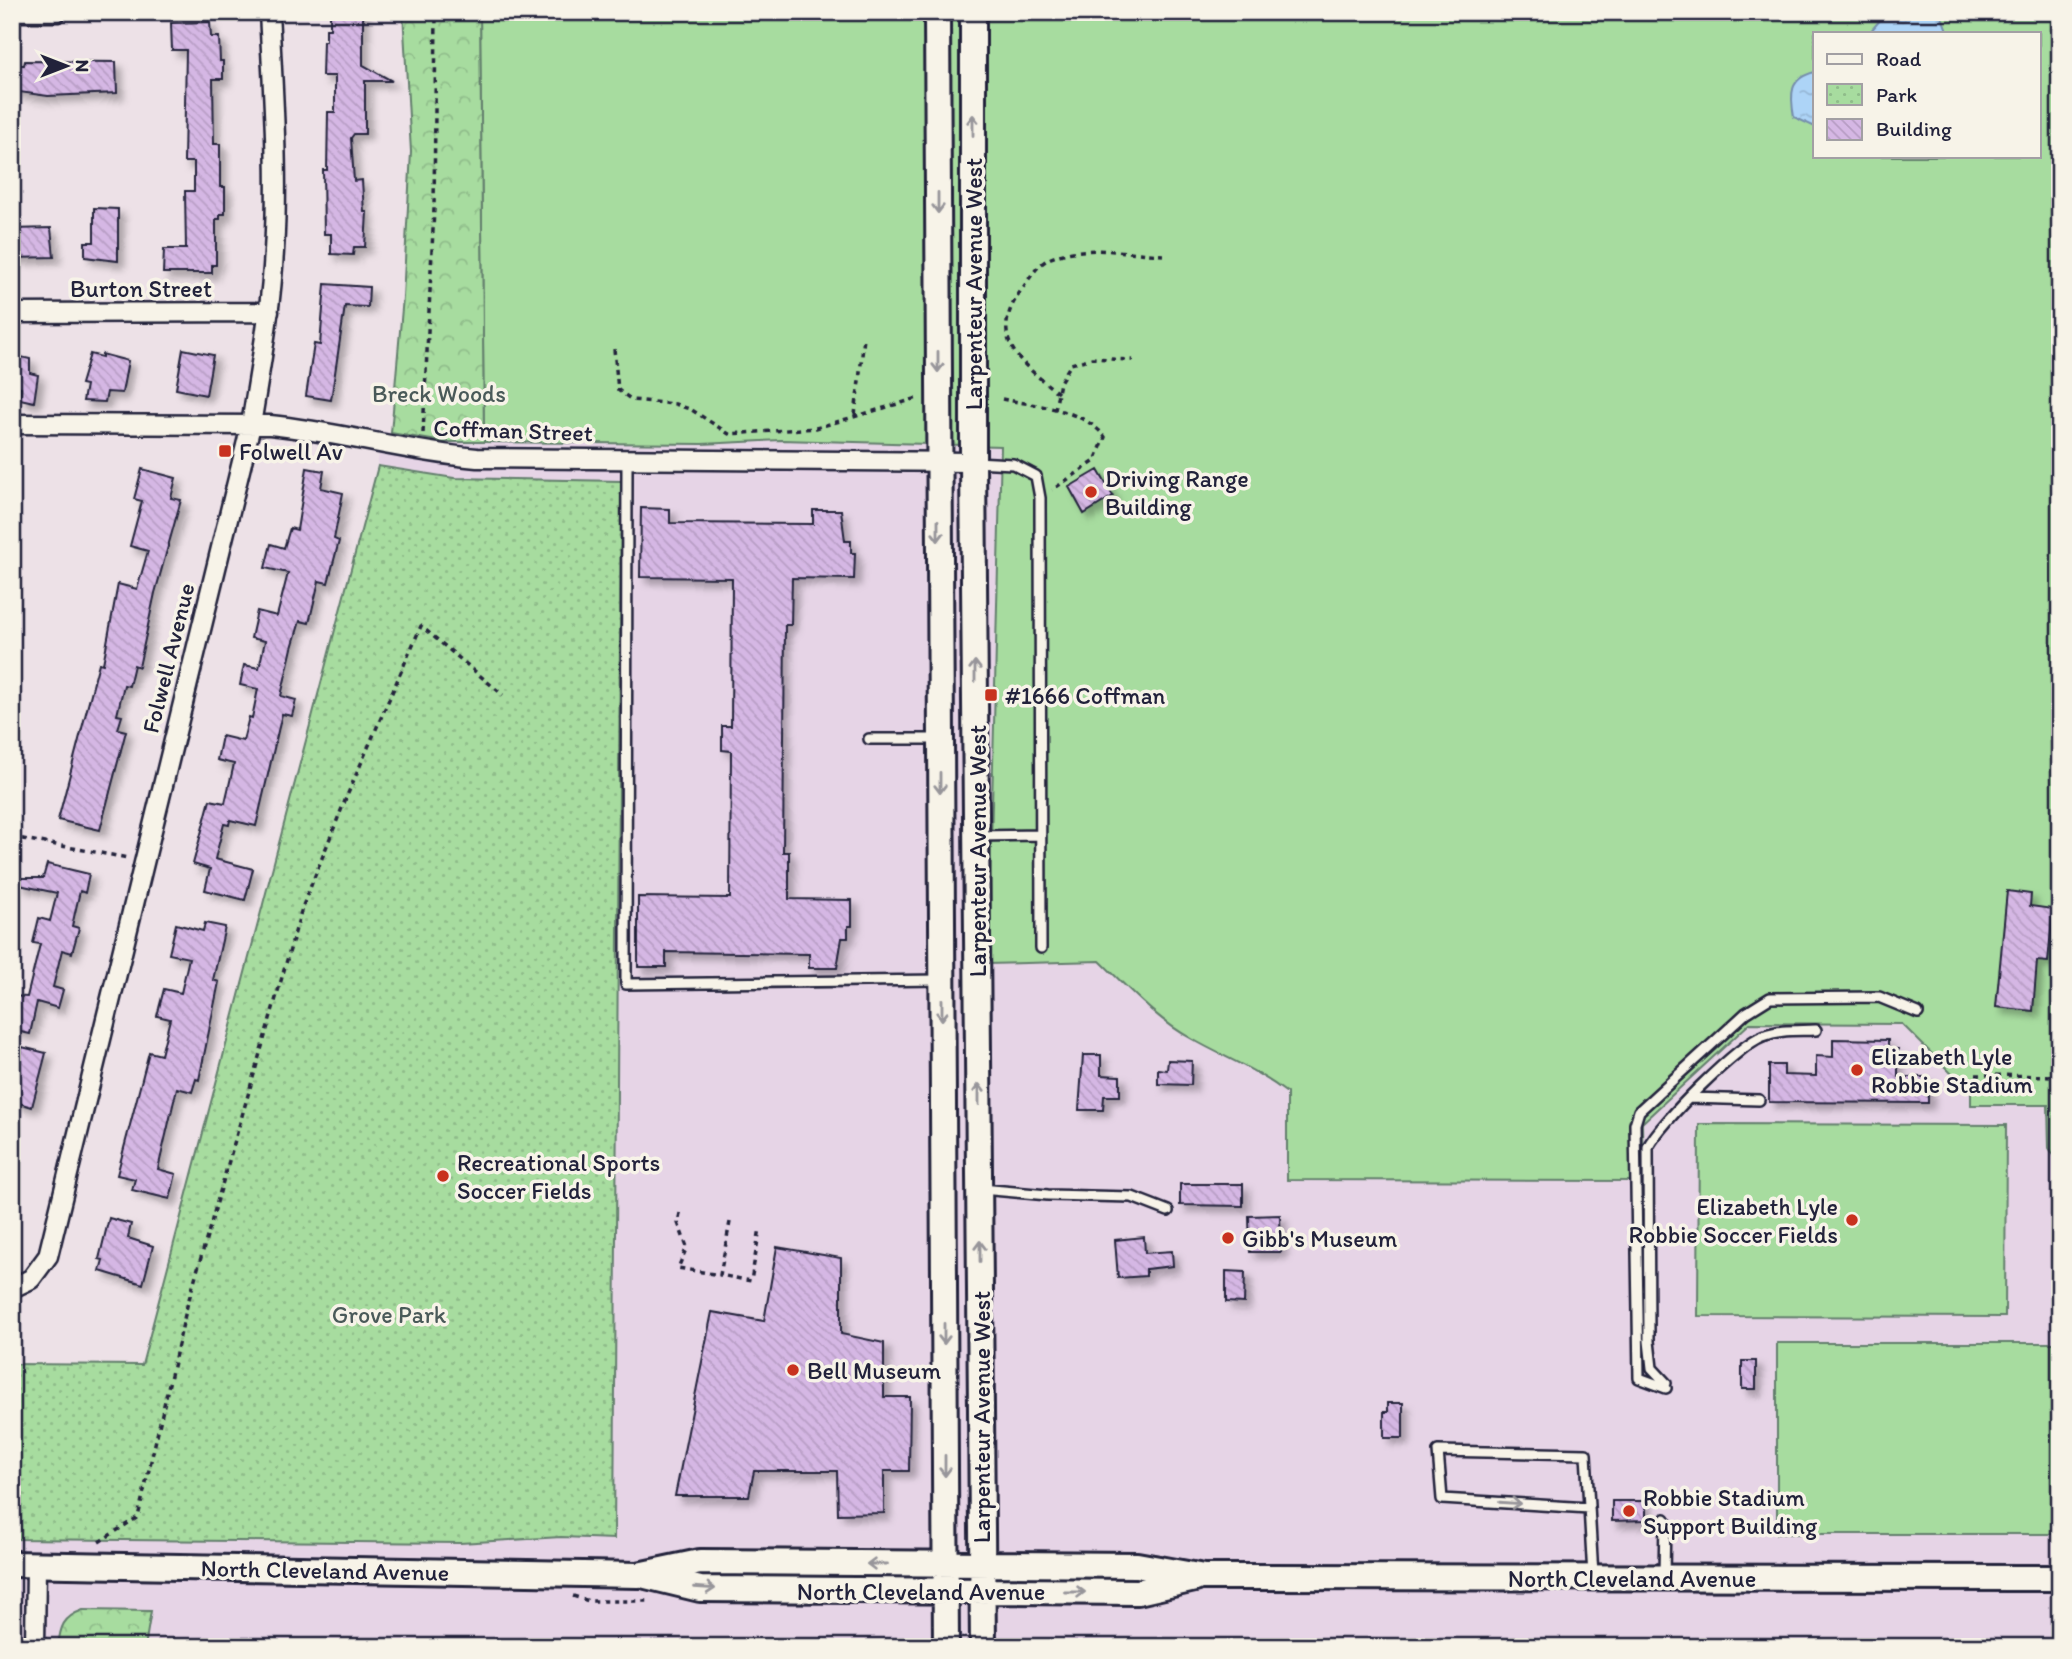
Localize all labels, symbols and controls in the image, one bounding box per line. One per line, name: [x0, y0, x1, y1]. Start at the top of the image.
north arrow: [32, 32, 102, 102]
legend: [1813, 32, 2040, 158]
text: Road: [1876, 46, 1922, 71]
text: N: [71, 60, 94, 72]
text: Park: [1876, 82, 1918, 107]
one-way arrow: [966, 113, 980, 136]
text: Building: [1876, 116, 1952, 141]
street label: Larpenteur Avenue West: [959, 158, 988, 410]
one-way arrow: [931, 191, 945, 214]
street label: Burton Street: [70, 274, 212, 303]
one-way arrow: [931, 350, 945, 373]
park label: Breck Woods: [372, 379, 506, 408]
street label: Coffman Street: [433, 413, 593, 447]
place label: Folwell Av: [239, 437, 343, 466]
marker: Folwell Av: [217, 443, 233, 459]
place label: Driving Range Building: [1105, 464, 1249, 521]
marker: Driving Range Building: [1083, 484, 1099, 500]
one-way arrow: [931, 519, 945, 542]
street label: Folwell Avenue: [135, 580, 201, 736]
one-way arrow: [968, 659, 982, 682]
place label: #1666 Coffman: [1005, 681, 1165, 710]
marker: #1666 Coffman: [983, 687, 999, 703]
street label: Larpenteur Avenue West: [963, 725, 992, 977]
one-way arrow: [933, 771, 947, 794]
one-way arrow: [935, 998, 949, 1021]
place label: Elizabeth Lyle Robbie Stadium: [1871, 1042, 2033, 1099]
marker: Elizabeth Lyle Robbie Stadium: [1849, 1062, 1865, 1078]
one-way arrow: [972, 1083, 986, 1106]
place label: Recreational Sports Soccer Fields: [457, 1148, 660, 1205]
marker: Recreational Sports Soccer Fields: [435, 1168, 451, 1184]
place label: Elizabeth Lyle Robbie Soccer Fields: [1629, 1192, 1838, 1249]
marker: Elizabeth Lyle Robbie Soccer Fields: [1844, 1212, 1860, 1228]
place label: Gibb's Museum: [1242, 1224, 1397, 1253]
marker: Gibb's Museum: [1220, 1230, 1236, 1246]
one-way arrow: [973, 1240, 987, 1263]
street label: Larpenteur Avenue West: [967, 1291, 996, 1543]
park label: Grove Park: [332, 1300, 447, 1329]
one-way arrow: [937, 1323, 951, 1346]
place label: Bell Museum: [807, 1356, 941, 1385]
marker: Bell Museum: [785, 1362, 801, 1378]
one-way arrow: [938, 1454, 951, 1477]
place label: Robbie Stadium Support Building: [1643, 1483, 1818, 1540]
one-way arrow: [1498, 1497, 1521, 1510]
marker: Robbie Stadium Support Building: [1621, 1503, 1637, 1519]
street label: North Cleveland Avenue: [200, 1553, 450, 1587]
one-way arrow: [866, 1557, 889, 1571]
street label: North Cleveland Avenue: [1508, 1564, 1756, 1593]
street label: North Cleveland Avenue: [797, 1577, 1045, 1606]
one-way arrow: [693, 1582, 716, 1595]
one-way arrow: [1063, 1585, 1086, 1599]

